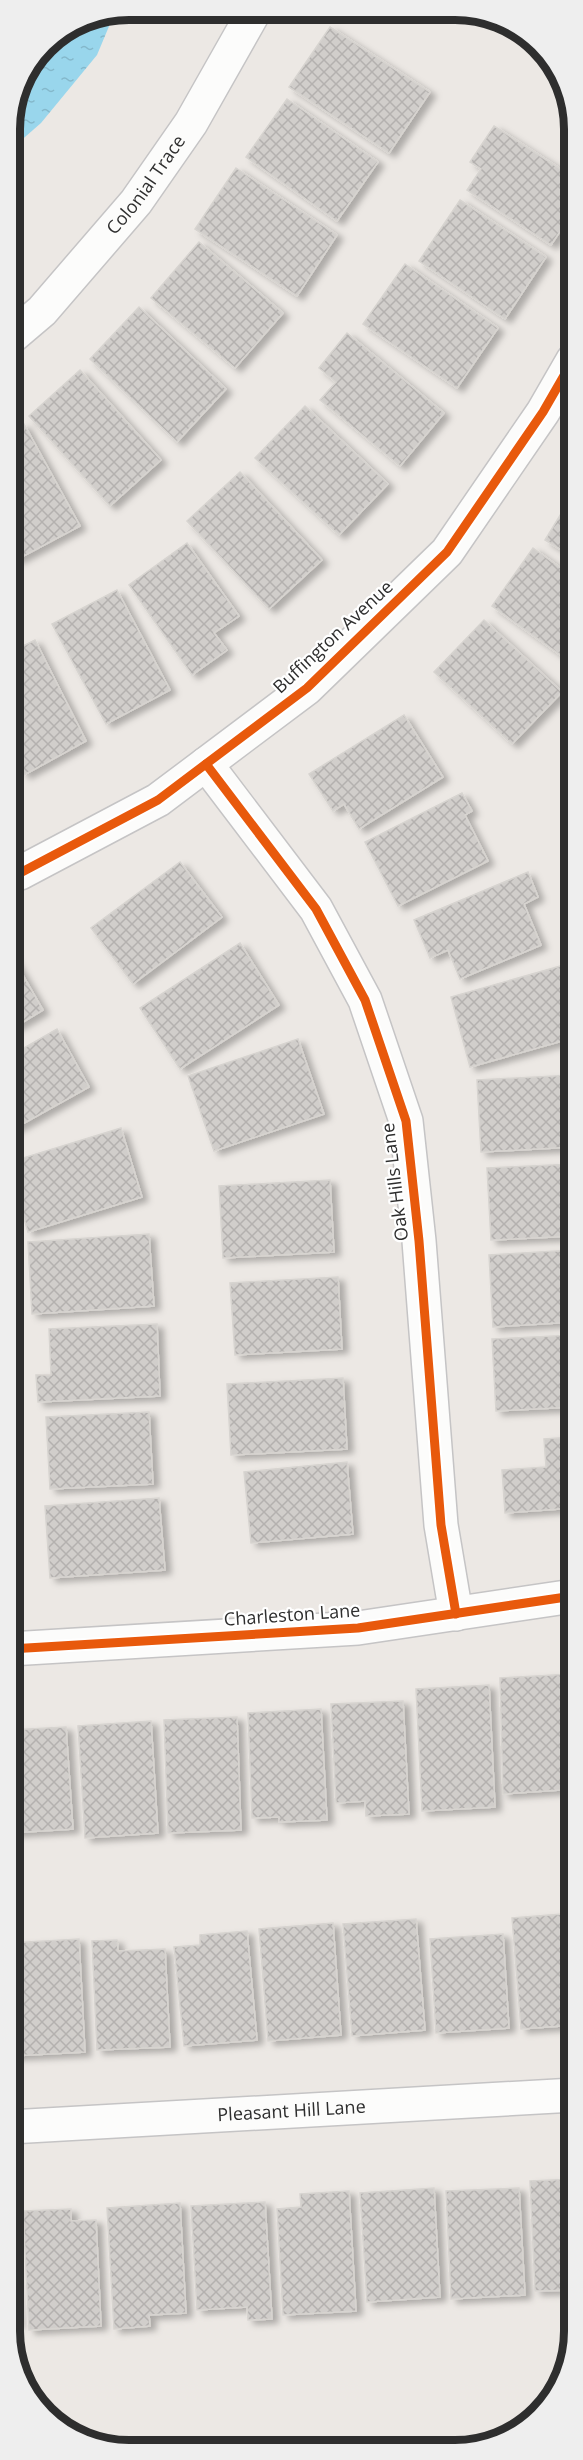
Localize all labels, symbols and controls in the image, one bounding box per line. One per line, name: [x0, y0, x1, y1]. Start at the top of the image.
street label: Colonial Trace: [100, 130, 190, 239]
street label: Buffington Avenue: [267, 574, 397, 698]
street label: Oak Hills Lane: [375, 1122, 413, 1243]
street label: Charleston Lane: [223, 1597, 361, 1631]
street label: Pleasant Hill Lane: [217, 2094, 366, 2126]

